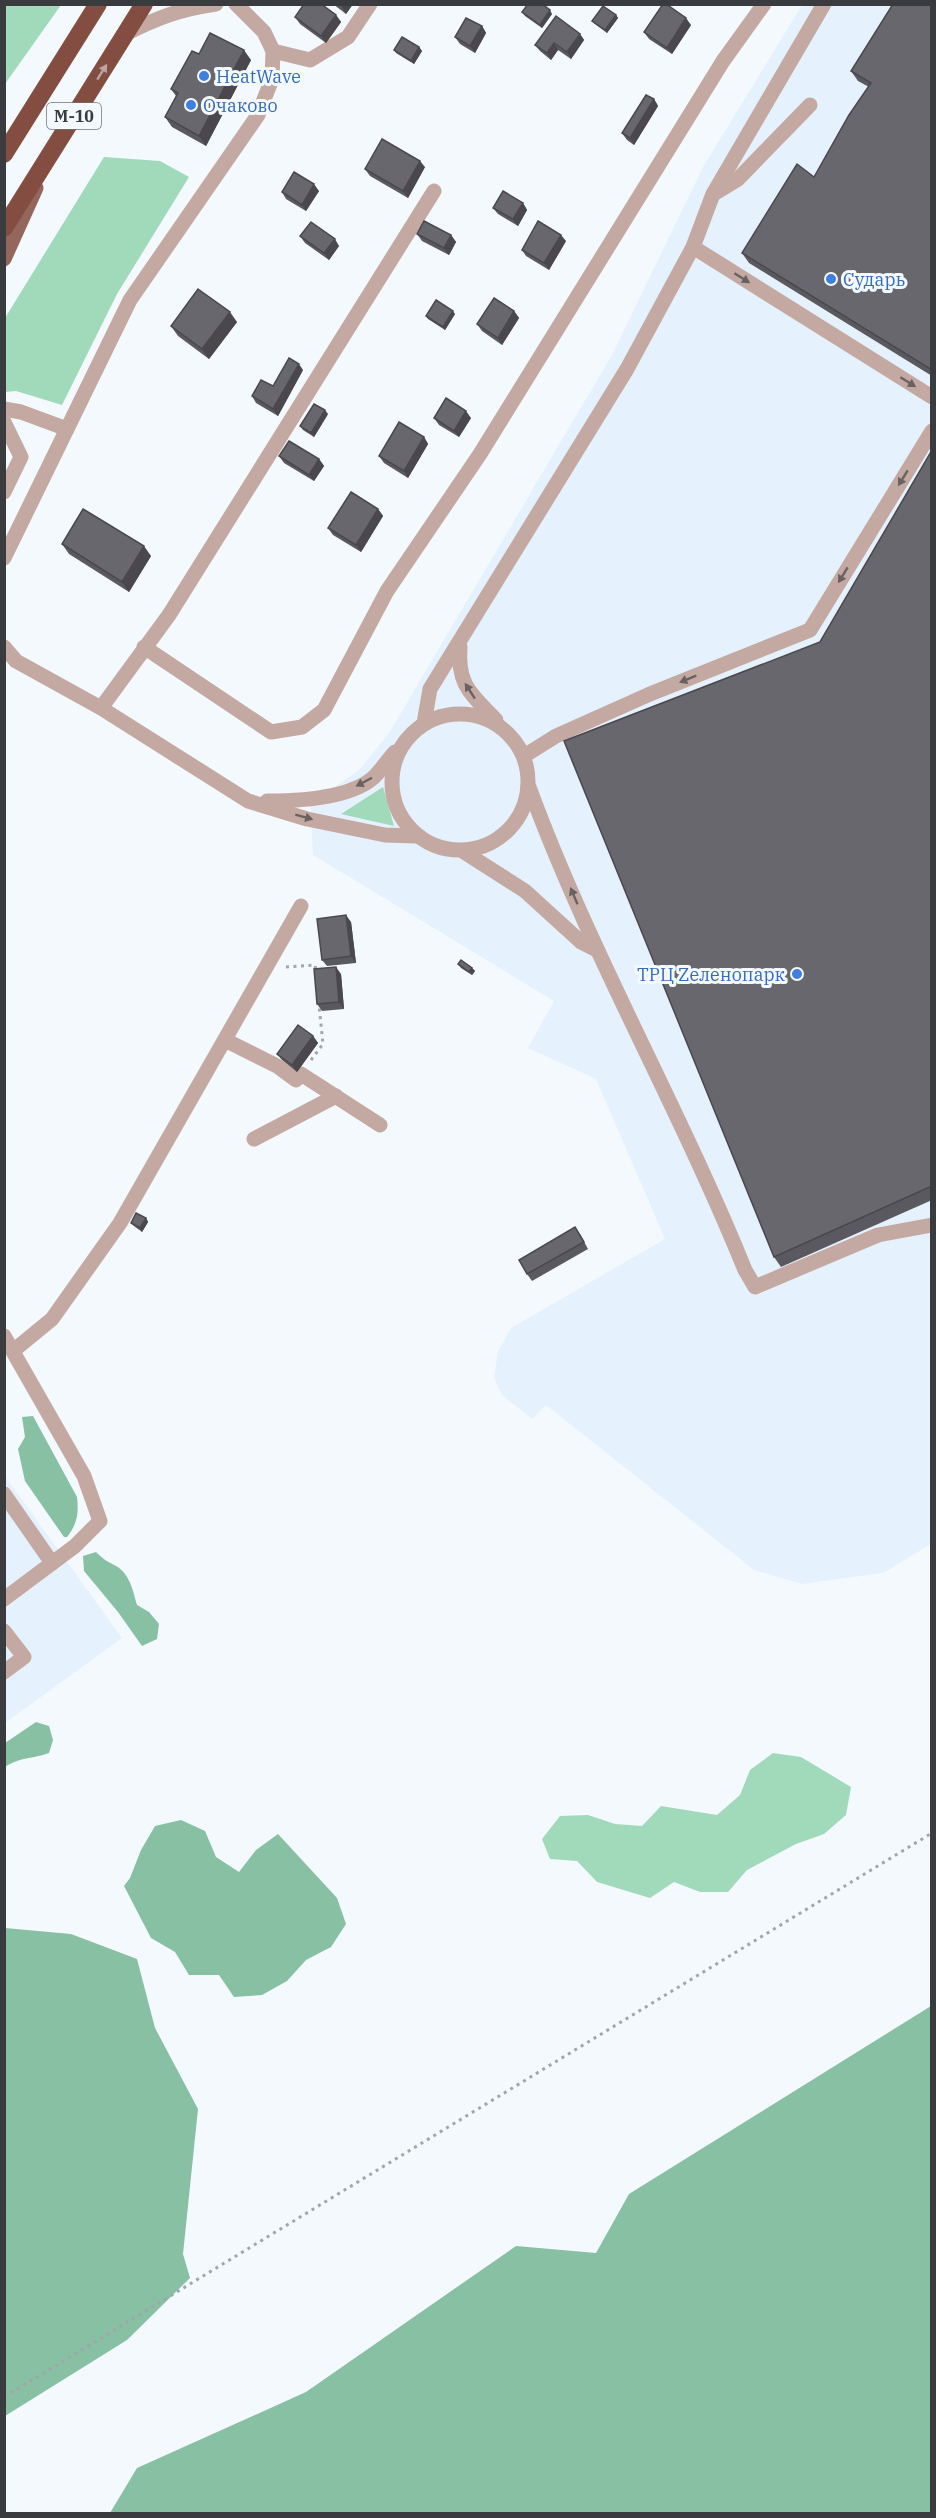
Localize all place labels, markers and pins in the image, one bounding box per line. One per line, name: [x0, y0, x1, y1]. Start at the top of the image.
place label: HeatWave: [216, 65, 301, 88]
marker: HeatWave: [197, 69, 211, 83]
place label: Очаково: [203, 94, 278, 117]
marker: Очаково: [184, 98, 198, 112]
place label: Сударь: [843, 268, 905, 291]
marker: Сударь: [824, 272, 838, 286]
place label: ТРЦ Zеленопарк: [637, 963, 786, 986]
marker: ТРЦ Zеленопарк: [790, 967, 804, 981]

